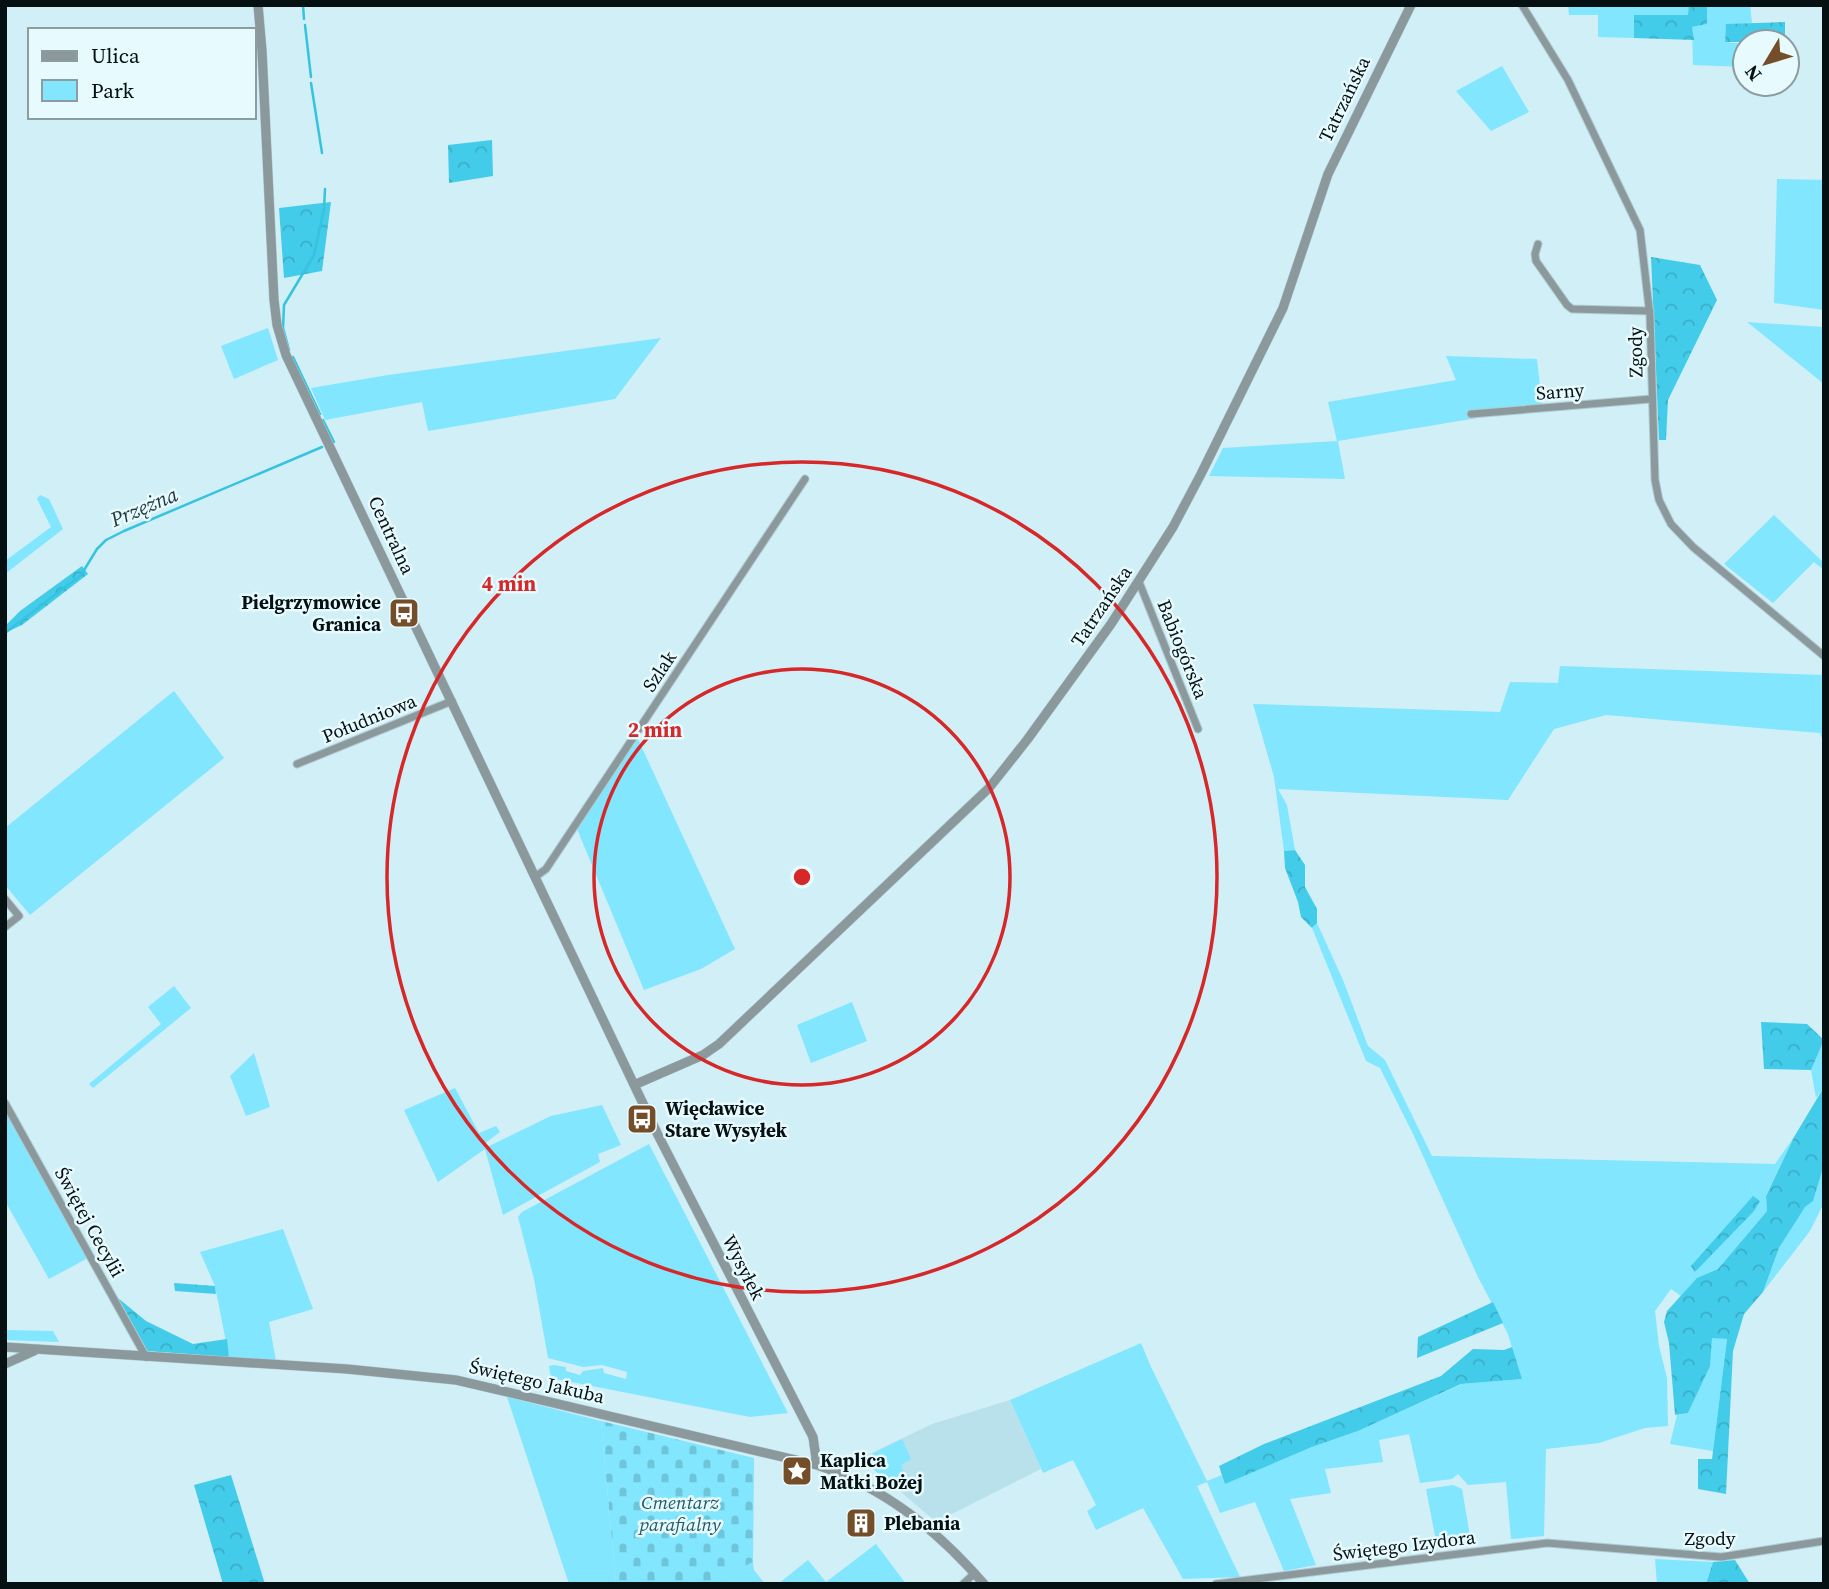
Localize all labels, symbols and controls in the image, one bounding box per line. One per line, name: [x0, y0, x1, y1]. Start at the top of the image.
legend: [28, 28, 256, 119]
north arrow: [1731, 28, 1801, 98]
text: Ulica: [91, 41, 140, 70]
street label: Tatrzańska: [1312, 51, 1376, 146]
text: N: [1738, 60, 1767, 87]
text: Park: [91, 76, 135, 105]
street label: Zgody: [1622, 326, 1648, 378]
street label: Sarny: [1535, 376, 1585, 406]
water label: Przężna: [105, 479, 182, 534]
street label: Centralna: [363, 492, 422, 579]
street label: Tatrzańska: [1064, 560, 1138, 652]
text: 4 min: [482, 569, 536, 598]
place label: Pielgrzymowice Granica: [241, 589, 382, 637]
bus stop icon: Pielgrzymowice Granica: [387, 596, 421, 630]
street label: Babiogórska: [1151, 596, 1215, 703]
street label: Szlak: [636, 645, 682, 696]
street label: Południowa: [318, 687, 420, 749]
text: 2 min: [628, 715, 682, 744]
centre of rings: [790, 865, 814, 889]
place label: Więcławice Stare Wysyłek: [665, 1095, 787, 1143]
bus stop icon: Więcławice Stare Wysyłek: [625, 1102, 659, 1136]
street label: Świętej Cecylii: [49, 1162, 131, 1282]
street label: Wysyłek: [716, 1230, 772, 1305]
street label: Świętego Jakuba: [467, 1353, 607, 1409]
place label: Kaplica Matki Bożej: [820, 1447, 923, 1495]
place icon: Kaplica Matki Bożej: [780, 1454, 814, 1488]
park label: Cmentarz parafialny: [637, 1489, 722, 1537]
building icon: Plebania: [844, 1506, 878, 1540]
place label: Plebania: [884, 1510, 961, 1536]
street label: Świętego Izydora: [1331, 1523, 1477, 1567]
street label: Zgody: [1685, 1525, 1736, 1551]

